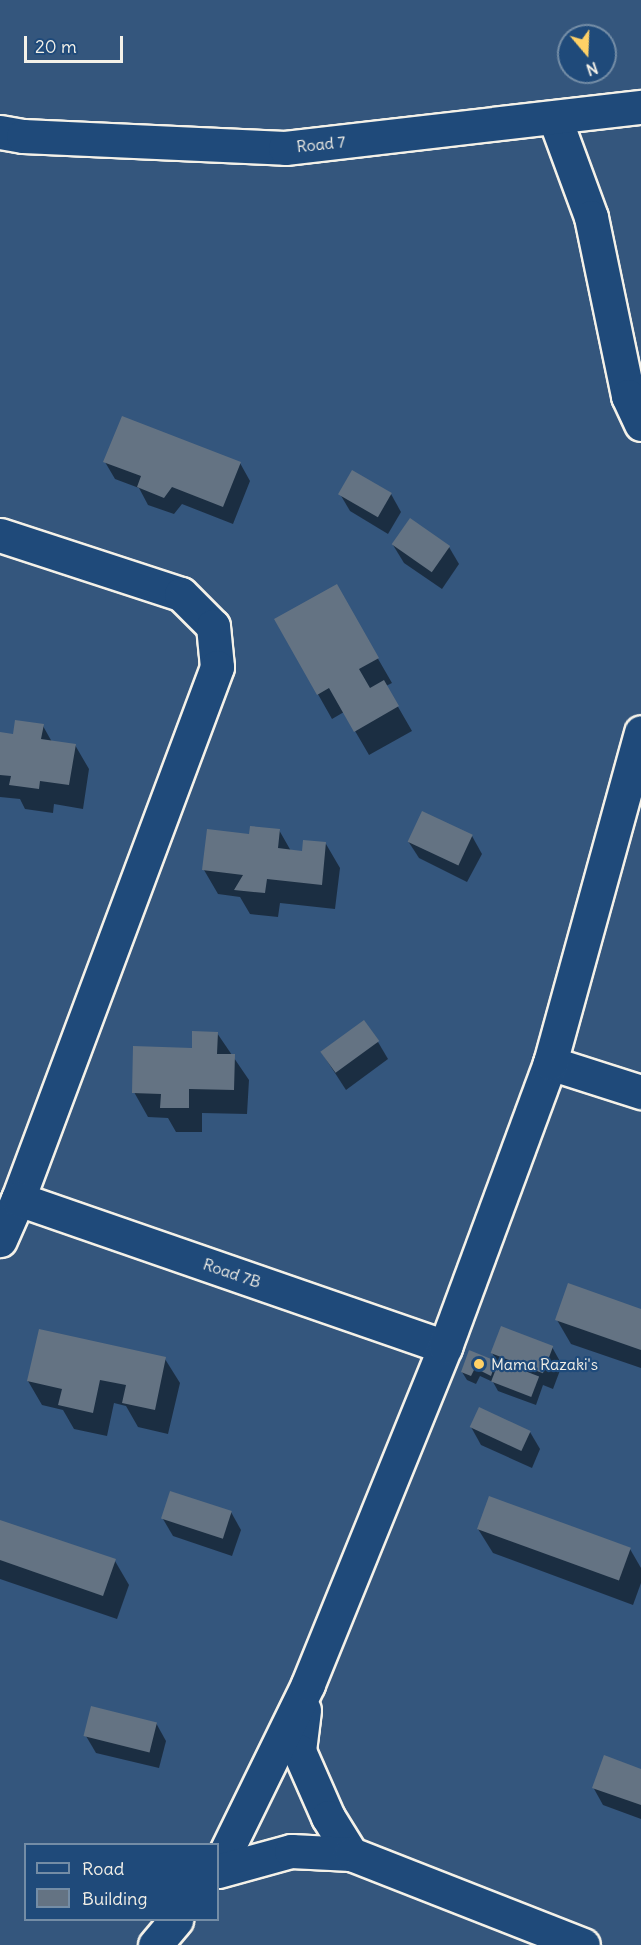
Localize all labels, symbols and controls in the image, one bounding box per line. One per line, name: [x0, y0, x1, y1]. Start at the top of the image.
scale bar: [27, 24, 126, 62]
north arrow: [557, 24, 617, 84]
text: 20 m: [35, 35, 77, 58]
text: N: [584, 58, 601, 80]
street label: Road 7: [296, 132, 346, 156]
street label: Road 7B: [201, 1254, 263, 1292]
place label: Mama Razaki's: [491, 1354, 598, 1374]
marker: Mama Razaki's: [472, 1357, 486, 1371]
legend: [24, 1843, 219, 1921]
text: Road: [82, 1857, 124, 1880]
text: Building: [82, 1887, 147, 1910]

